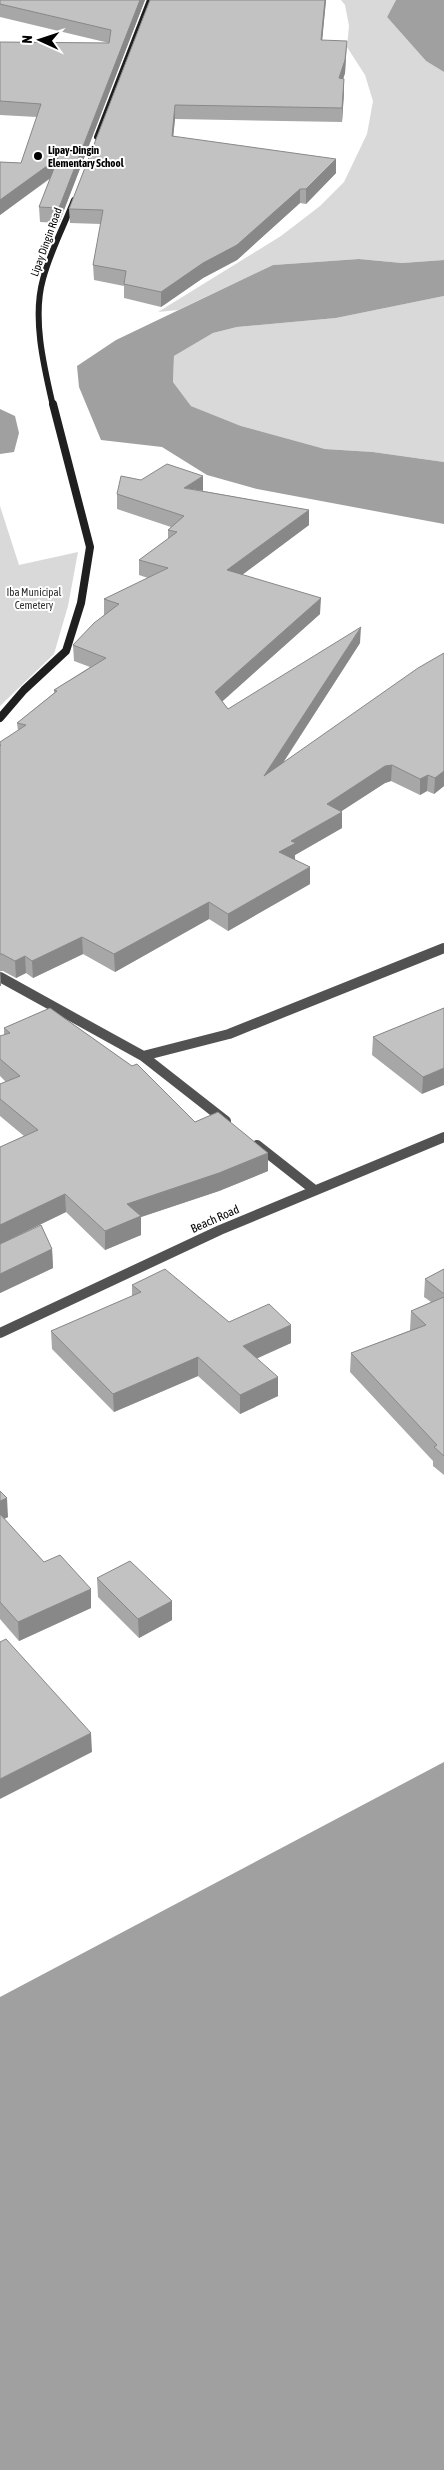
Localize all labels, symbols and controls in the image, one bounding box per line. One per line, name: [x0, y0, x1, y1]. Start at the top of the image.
north arrow: [15, 15, 65, 65]
text: N: [19, 35, 35, 44]
place label: Lipay-Dingin Elementary School: [48, 144, 125, 169]
marker: Lipay-Dingin Elementary School: [32, 150, 44, 162]
street label: Lipay Dingin Road: [28, 206, 64, 278]
park label: Iba Municipal Cemetery: [6, 586, 62, 611]
street label: Beach Road: [189, 1202, 241, 1236]

